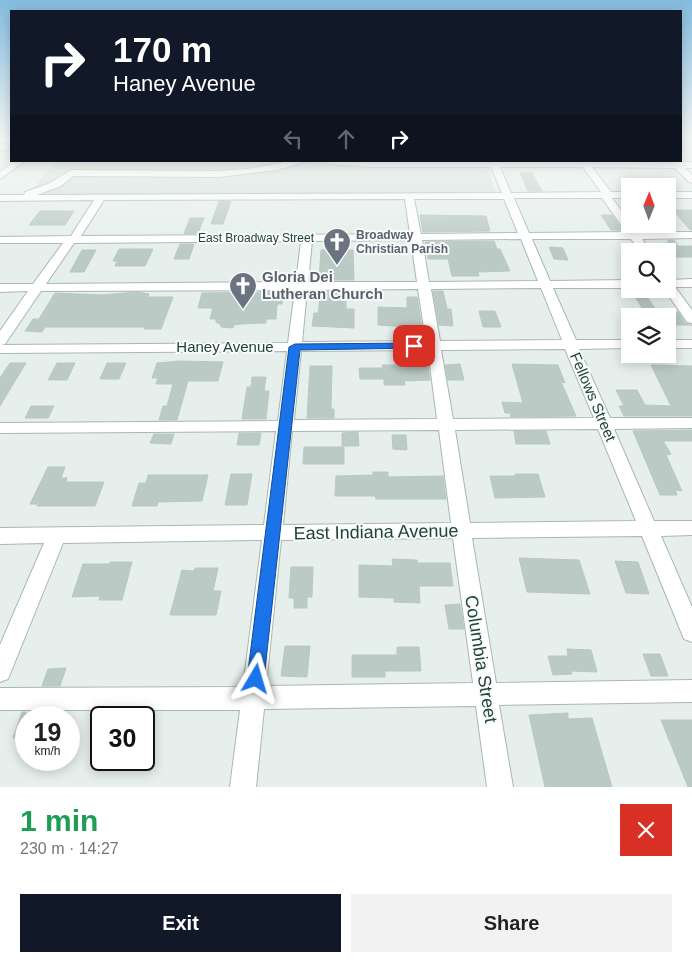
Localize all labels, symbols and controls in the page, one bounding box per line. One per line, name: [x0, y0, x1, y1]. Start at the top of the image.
icon: right: [30, 30, 95, 95]
text: 170 m: [113, 30, 212, 69]
text: Haney Avenue: [113, 71, 256, 96]
icon: left: [279, 125, 307, 153]
icon: ahead: [332, 125, 360, 153]
icon: right: [385, 125, 413, 153]
north arrow: [621, 178, 676, 232]
map controls: [621, 178, 676, 363]
church icon: Broadway Christian Parish: [322, 227, 352, 266]
place label: Broadway Christian Parish: [356, 228, 448, 256]
street label: East Broadway Street: [198, 231, 315, 245]
button: search: [621, 243, 676, 298]
place label: Gloria Dei Lutheran Church: [262, 268, 383, 302]
church icon: Gloria Dei Lutheran Church: [228, 271, 258, 310]
button: layers: [621, 308, 676, 363]
pin: [393, 325, 435, 367]
icon: arrive: [400, 332, 428, 360]
street label: Haney Avenue: [176, 338, 274, 355]
street label: Fellows Street: [567, 350, 620, 445]
street label: East Indiana Avenue: [293, 521, 459, 543]
street label: Columbia Street: [461, 594, 501, 724]
position arrow: [229, 652, 281, 704]
speed limit sign: 30: [90, 706, 155, 771]
text: 19: [34, 718, 61, 746]
text: km/h: [34, 744, 61, 758]
text: 1 min: [20, 804, 98, 837]
button: close: [620, 804, 672, 856]
text: 230 m · 14:27: [20, 840, 119, 857]
button: Exit: [20, 894, 341, 952]
button: Share: [351, 894, 672, 952]

